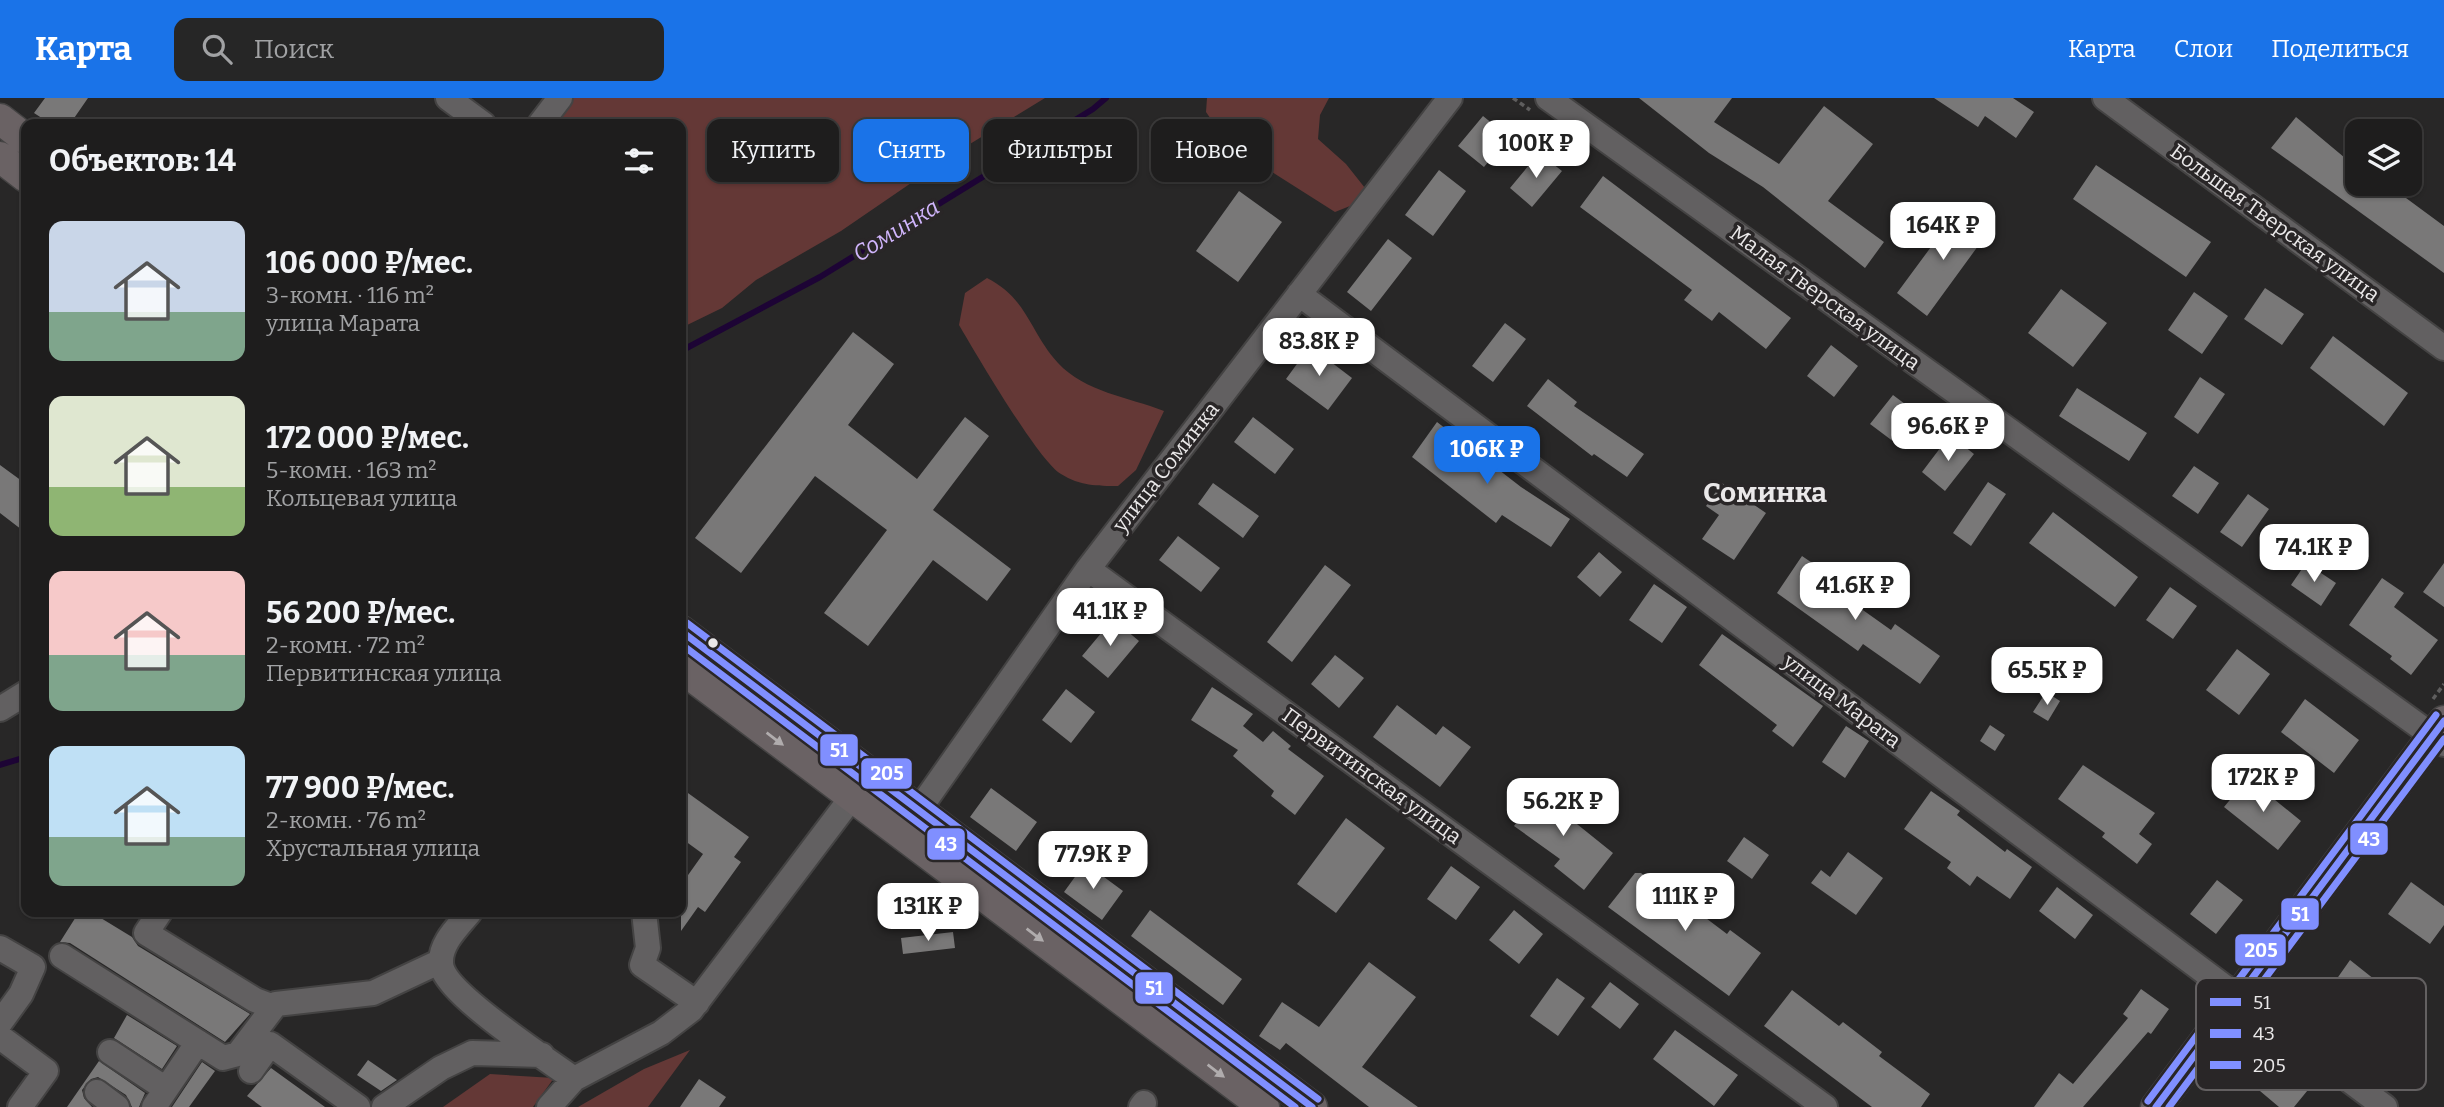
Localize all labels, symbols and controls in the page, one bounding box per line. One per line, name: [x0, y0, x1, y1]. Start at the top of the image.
search box: [174, 18, 664, 81]
text: Карта: [35, 29, 132, 69]
icon: search: [198, 30, 236, 68]
text: Поиск: [254, 34, 334, 65]
text: Карта: [2068, 35, 2136, 63]
text: Слои: [2174, 35, 2233, 63]
text: Поделиться: [2271, 35, 2409, 63]
chip: Купить: [707, 119, 839, 182]
chip: Снять: [853, 119, 969, 182]
chip: Фильтры: [983, 119, 1137, 182]
chip: Новое: [1151, 119, 1272, 182]
map controls: [2345, 119, 2422, 196]
button: layers: [2345, 119, 2422, 196]
pin: 100K ₽: [1479, 120, 1593, 180]
text: 100K ₽: [1499, 129, 1573, 157]
street label: Большая Тверская улица: [2165, 138, 2385, 308]
icon: filters: [620, 142, 658, 180]
text: Объектов: 14: [49, 143, 236, 179]
water label: Соминка: [848, 192, 944, 268]
pin: 164K ₽: [1886, 202, 2000, 262]
text: 164K ₽: [1906, 211, 1980, 239]
street label: Малая Тверская улица: [1725, 220, 1926, 376]
text: 106 000 ₽/мес.: [266, 245, 473, 281]
icon: home: [105, 249, 189, 333]
text: 3-комн. · 116 m²: [266, 281, 434, 309]
text: улица Марата: [266, 309, 420, 337]
pin: 83.8K ₽: [1254, 318, 1384, 378]
text: 83.8K ₽: [1279, 327, 1359, 355]
street label: улица Соминка: [1107, 396, 1225, 538]
pin: 96.6K ₽: [1883, 404, 2013, 463]
text: 96.6K ₽: [1907, 412, 1989, 440]
text: 172 000 ₽/мес.: [266, 420, 469, 456]
icon: home: [105, 424, 189, 508]
pin: 106K ₽: [1430, 426, 1544, 486]
text: 106K ₽: [1450, 435, 1524, 463]
text: 5-комн. · 163 m²: [266, 456, 437, 484]
district label: Соминка: [1703, 476, 1827, 509]
text: Кольцевая улица: [266, 484, 457, 512]
pin: 74.1K ₽: [2249, 524, 2379, 584]
text: 74.1K ₽: [2276, 533, 2352, 561]
pin: 41.6K ₽: [1790, 562, 1920, 622]
text: 41.6K ₽: [1816, 571, 1894, 599]
pin: 41.1K ₽: [1045, 588, 1175, 648]
text: 56 200 ₽/мес.: [266, 595, 455, 631]
text: 41.1K ₽: [1073, 597, 1147, 625]
icon: home: [105, 599, 189, 683]
text: 2-комн. · 72 m²: [266, 631, 425, 659]
unlabelled marker: [706, 636, 720, 650]
street label: улица Марата: [1777, 648, 1906, 754]
pin: 65.5K ₽: [1982, 648, 2112, 707]
text: 65.5K ₽: [2007, 656, 2087, 684]
text: Первитинская улица: [266, 659, 502, 687]
street label: Первитинская улица: [1277, 702, 1467, 850]
one-way arrow: [766, 732, 784, 746]
line badge: 51: [819, 733, 859, 767]
text: 51: [830, 739, 849, 762]
pin: 172K ₽: [2206, 754, 2320, 814]
line badge: 205: [860, 757, 913, 790]
text: 205: [870, 762, 904, 785]
text: 172K ₽: [2228, 763, 2298, 791]
text: 77 900 ₽/мес.: [266, 770, 454, 806]
icon: home: [105, 774, 189, 858]
pin: 56.2K ₽: [1498, 778, 1628, 838]
text: 56.2K ₽: [1523, 787, 1603, 815]
text: 2-комн. · 76 m²: [266, 806, 426, 834]
line badge: 43: [2349, 822, 2389, 856]
line badge: 43: [926, 827, 966, 861]
text: 43: [2358, 828, 2380, 851]
pin: 77.9K ₽: [1028, 832, 1158, 891]
text: 43: [935, 833, 957, 856]
text: Хрустальная улица: [266, 834, 480, 862]
text: 77.9K ₽: [1055, 840, 1131, 868]
pin: 111K ₽: [1628, 874, 1742, 933]
text: 111K ₽: [1652, 882, 1718, 910]
pin: 131K ₽: [871, 884, 985, 943]
text: 131K ₽: [894, 892, 962, 920]
line badge: 51: [2280, 897, 2320, 931]
text: 51: [2291, 903, 2310, 926]
one-way arrow: [1025, 927, 1043, 942]
line badge: 205: [2234, 933, 2287, 967]
text: 205: [2244, 939, 2278, 962]
line badge: 51: [1134, 971, 1174, 1005]
text: 51: [1145, 977, 1164, 1000]
legend: [2196, 978, 2426, 1090]
text: 51: [2253, 991, 2271, 1014]
text: 43: [2253, 1022, 2275, 1045]
text: 205: [2253, 1054, 2286, 1077]
one-way arrow: [1207, 1064, 1225, 1079]

